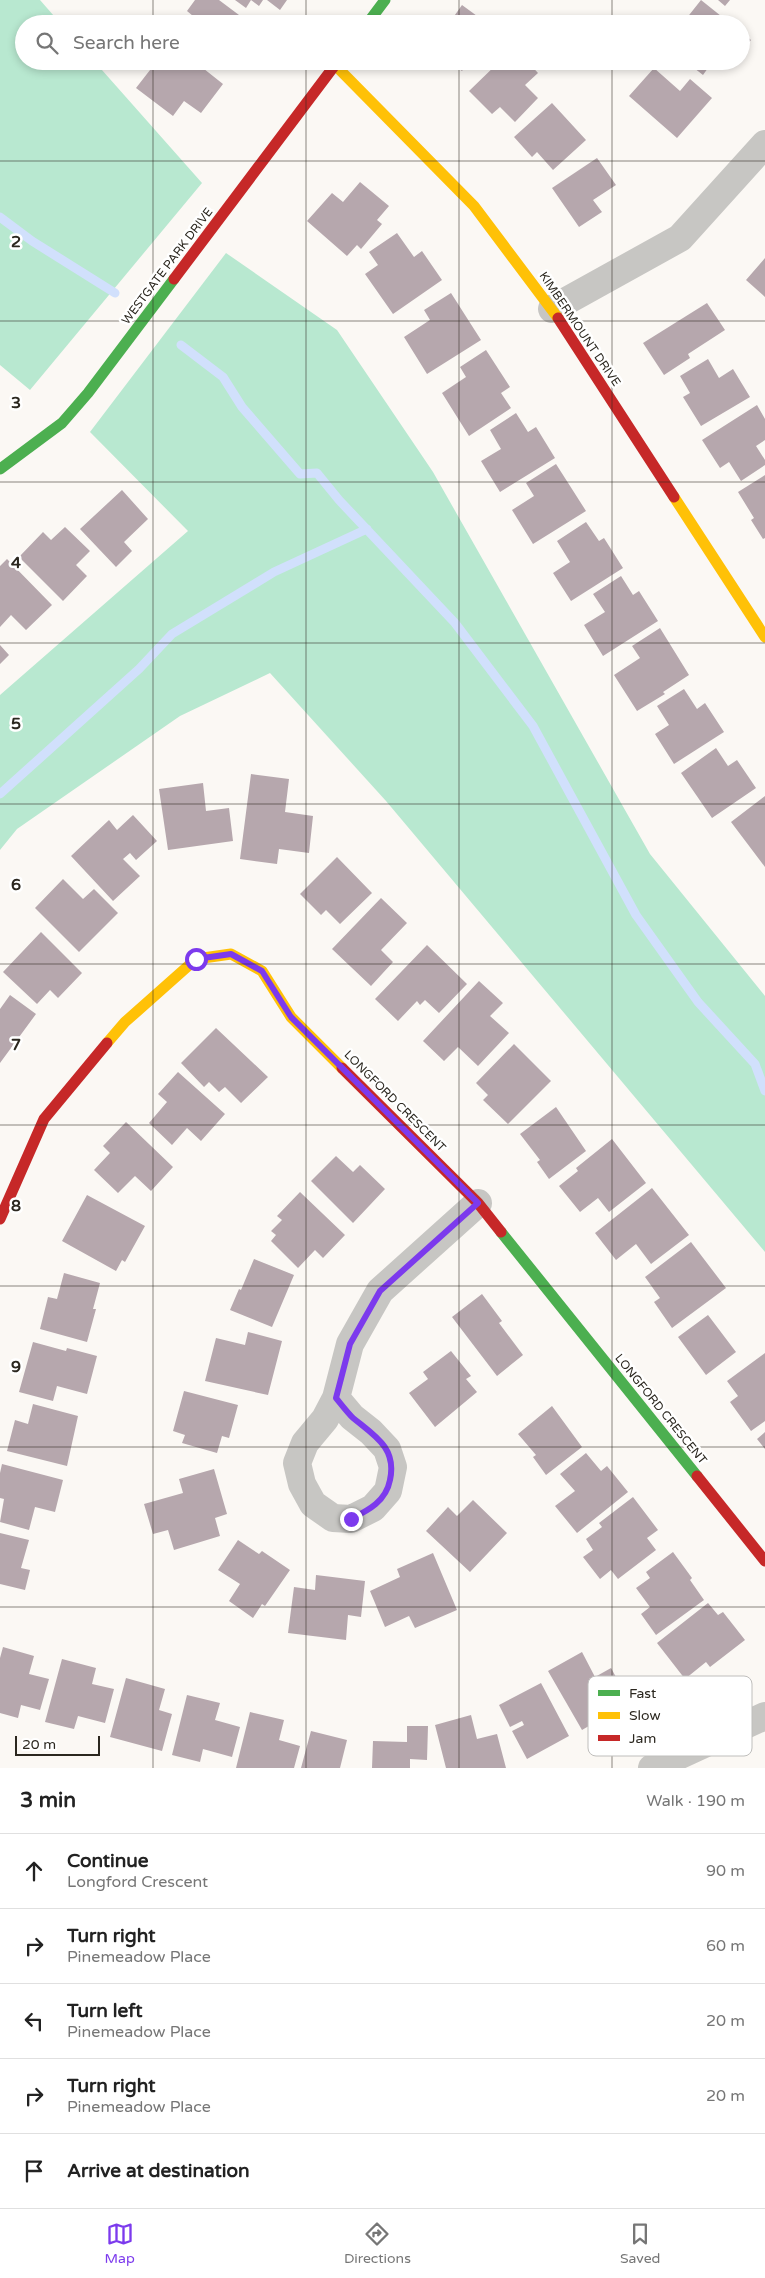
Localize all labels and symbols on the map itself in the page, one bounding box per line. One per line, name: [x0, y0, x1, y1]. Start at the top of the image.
street label: WESTGATE PARK DRIVE: [119, 205, 216, 327]
text: 2: [11, 232, 21, 252]
street label: KIMBERMOUNT DRIVE: [536, 269, 624, 389]
text: 3: [11, 393, 21, 413]
text: 4: [11, 553, 21, 573]
text: 5: [11, 714, 21, 734]
text: 6: [11, 875, 21, 895]
route start: [185, 948, 208, 971]
text: 7: [11, 1035, 21, 1055]
street label: LONGFORD CRESCENT: [341, 1047, 449, 1155]
text: 8: [11, 1196, 21, 1216]
street label: LONGFORD CRESCENT: [612, 1351, 710, 1467]
text: 9: [11, 1357, 21, 1377]
route end: [340, 1508, 363, 1531]
legend: [588, 1676, 752, 1756]
text: Fast: [629, 1685, 657, 1702]
text: Slow: [629, 1707, 661, 1724]
text: Jam: [629, 1730, 656, 1747]
scale bar: [15, 1733, 100, 1756]

